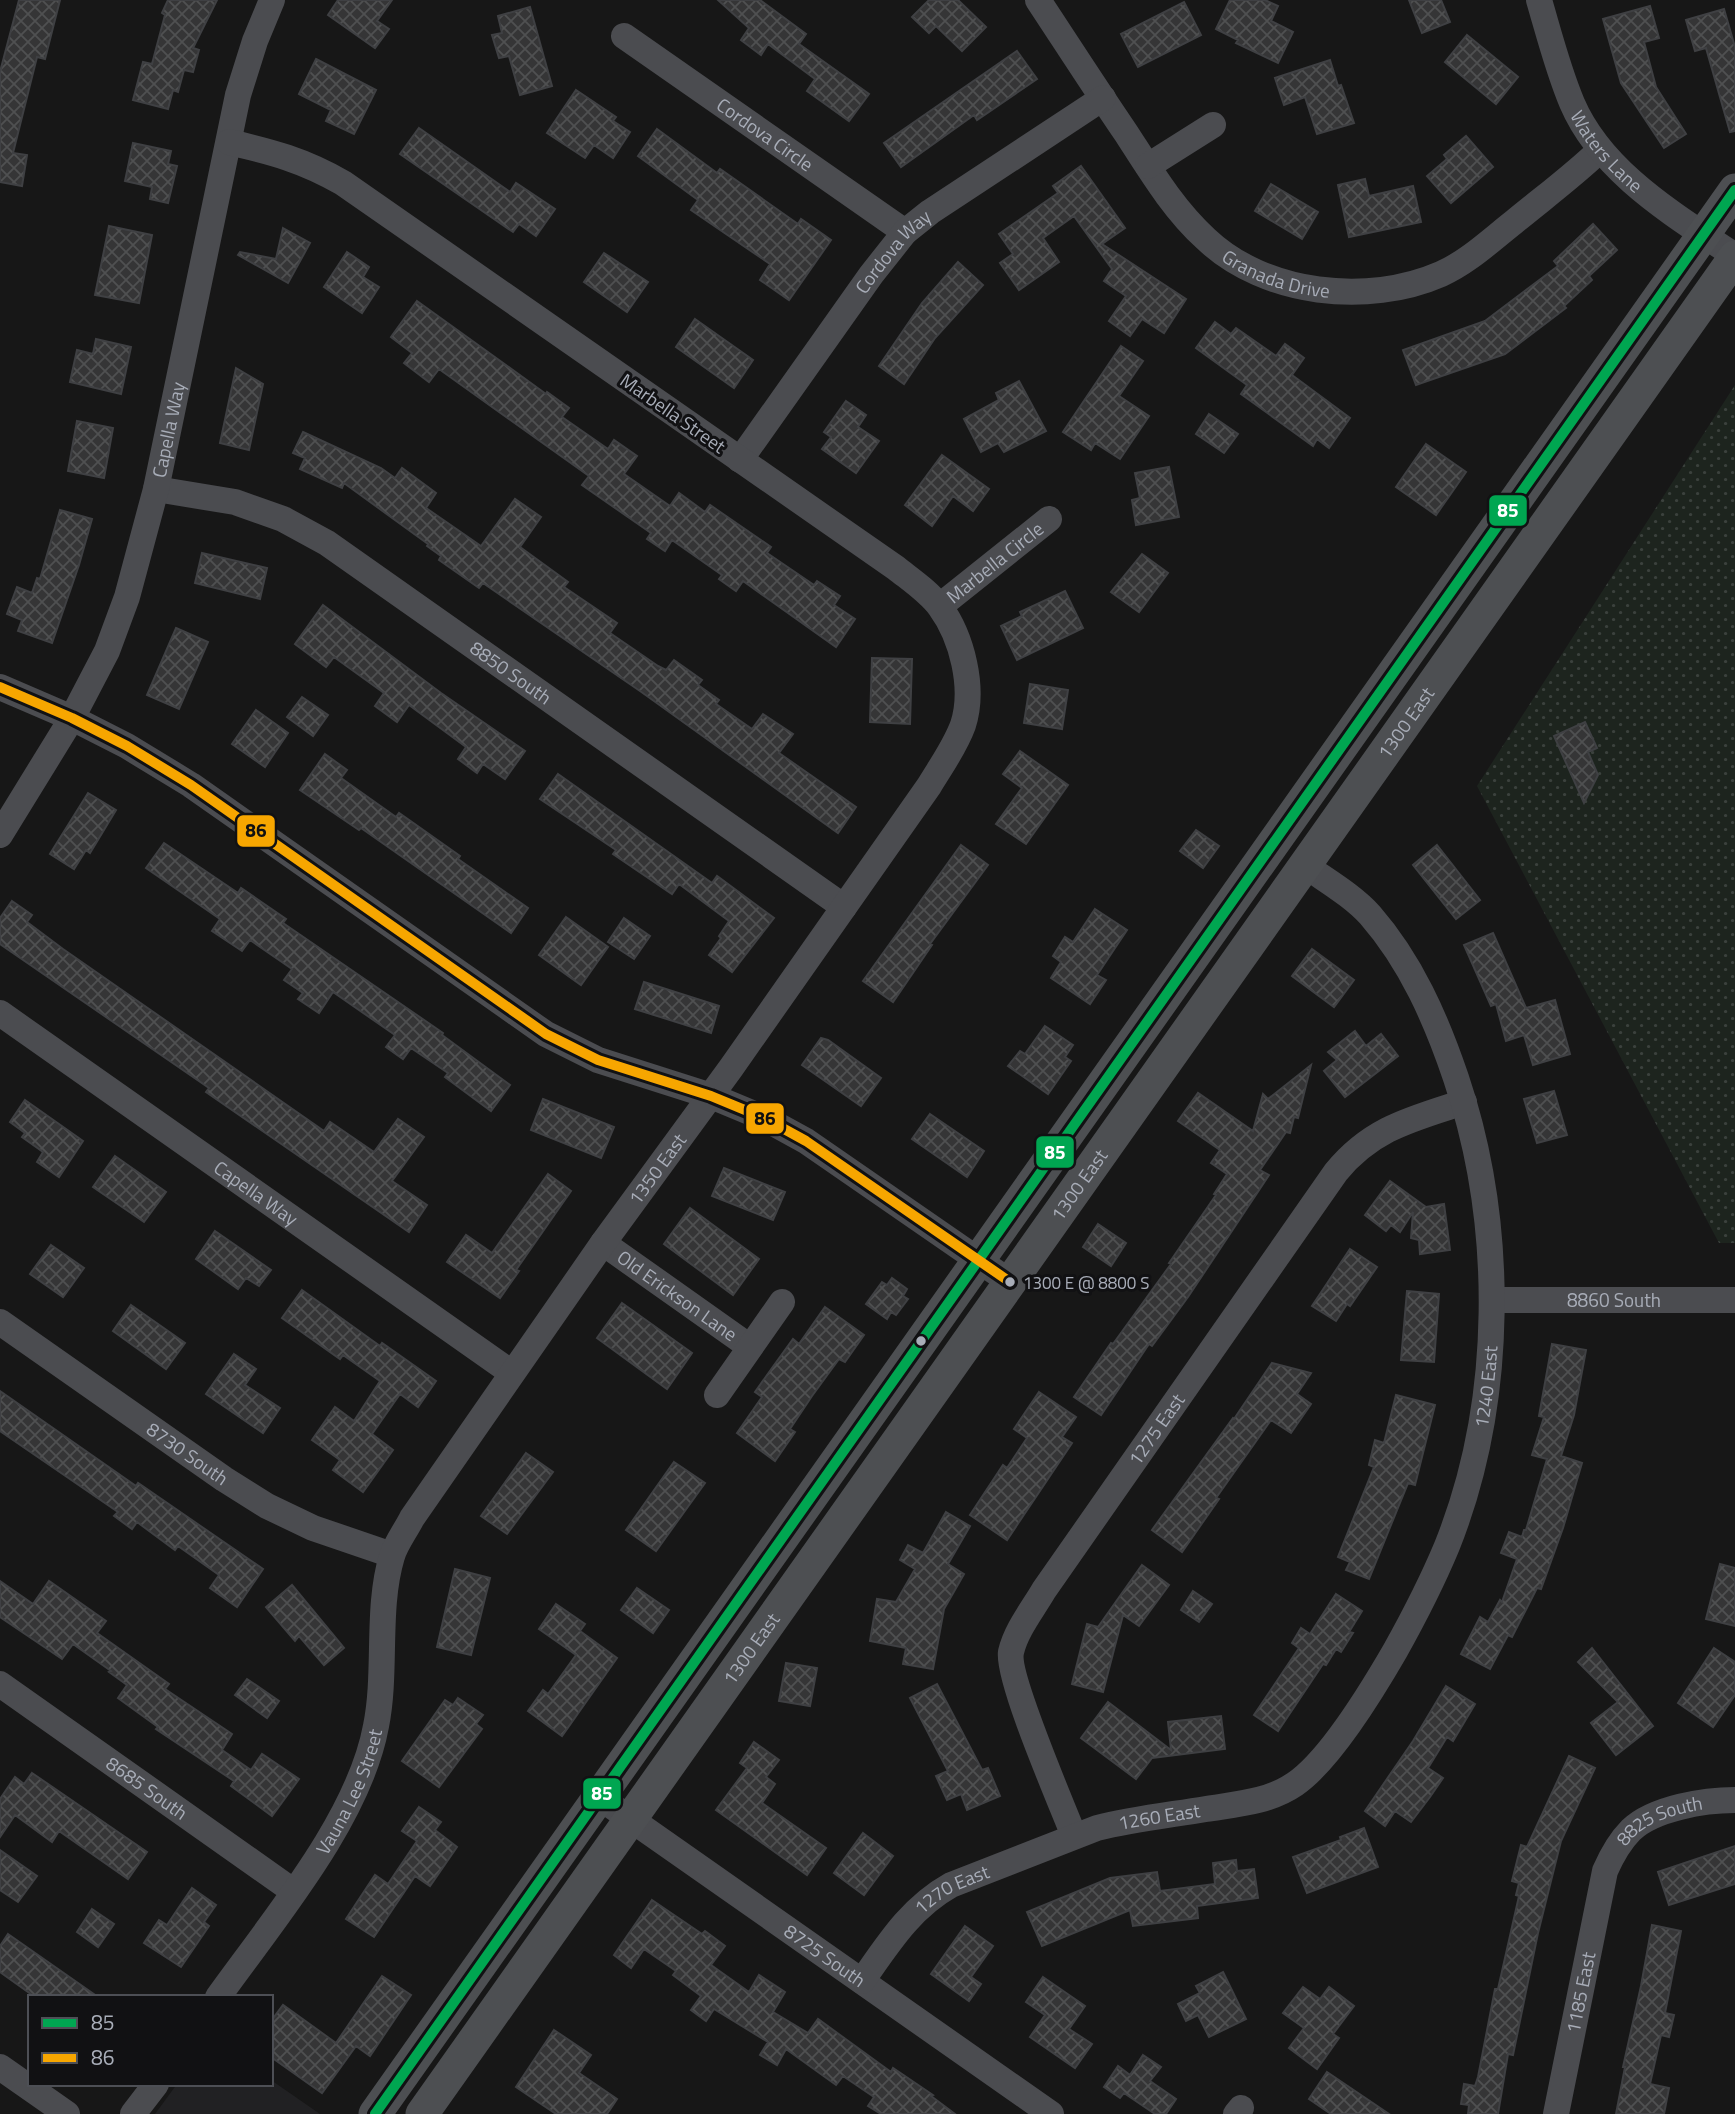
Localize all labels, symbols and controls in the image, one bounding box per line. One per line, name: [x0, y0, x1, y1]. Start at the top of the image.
street label: Cordova Circle: [711, 90, 820, 178]
street label: Waters Lane: [1564, 105, 1650, 199]
street label: Cordova Way: [847, 202, 937, 299]
street label: Granada Drive: [1217, 242, 1332, 305]
street label: Marbella Street: [615, 365, 732, 460]
street label: Capella Way: [144, 379, 192, 480]
line badge: 85: [1488, 494, 1528, 527]
text: 85: [1497, 495, 1519, 524]
street label: Marbella Circle: [939, 514, 1049, 610]
street label: 8850 South: [464, 633, 558, 711]
street label: 1300 East: [1370, 680, 1441, 764]
line badge: 86: [236, 814, 276, 848]
text: 86: [245, 815, 267, 844]
line badge: 86: [745, 1102, 785, 1135]
text: 86: [754, 1103, 776, 1132]
street label: 1350 East: [621, 1127, 693, 1210]
line badge: 85: [1035, 1135, 1075, 1169]
text: 85: [1044, 1137, 1066, 1166]
street label: 1300 East: [1043, 1142, 1114, 1226]
street label: Capella Way: [208, 1153, 304, 1232]
street label: Old Erickson Lane: [611, 1242, 744, 1348]
place label: 1300 E @ 8800 S: [1023, 1270, 1149, 1296]
marker: 1300 E @ 8800 S: [1003, 1275, 1017, 1289]
street label: 8860 South: [1567, 1285, 1661, 1314]
unlabelled marker: [914, 1334, 928, 1348]
street label: 1240 East: [1466, 1345, 1504, 1430]
street label: 1275 East: [1120, 1387, 1192, 1471]
street label: 8730 South: [141, 1414, 235, 1492]
street label: 1300 East: [715, 1606, 786, 1690]
street label: Vauna Lee Street: [308, 1726, 389, 1860]
street label: 8685 South: [101, 1748, 194, 1826]
line badge: 85: [582, 1777, 622, 1810]
text: 85: [591, 1778, 613, 1807]
street label: 8825 South: [1608, 1788, 1704, 1851]
street label: 1260 East: [1116, 1795, 1202, 1837]
street label: 1270 East: [907, 1856, 994, 1921]
street label: 8725 South: [778, 1916, 872, 1994]
street label: 1185 East: [1558, 1949, 1602, 2036]
legend: [28, 1995, 273, 2086]
text: 85: [91, 2006, 115, 2038]
text: 86: [91, 2041, 115, 2073]

